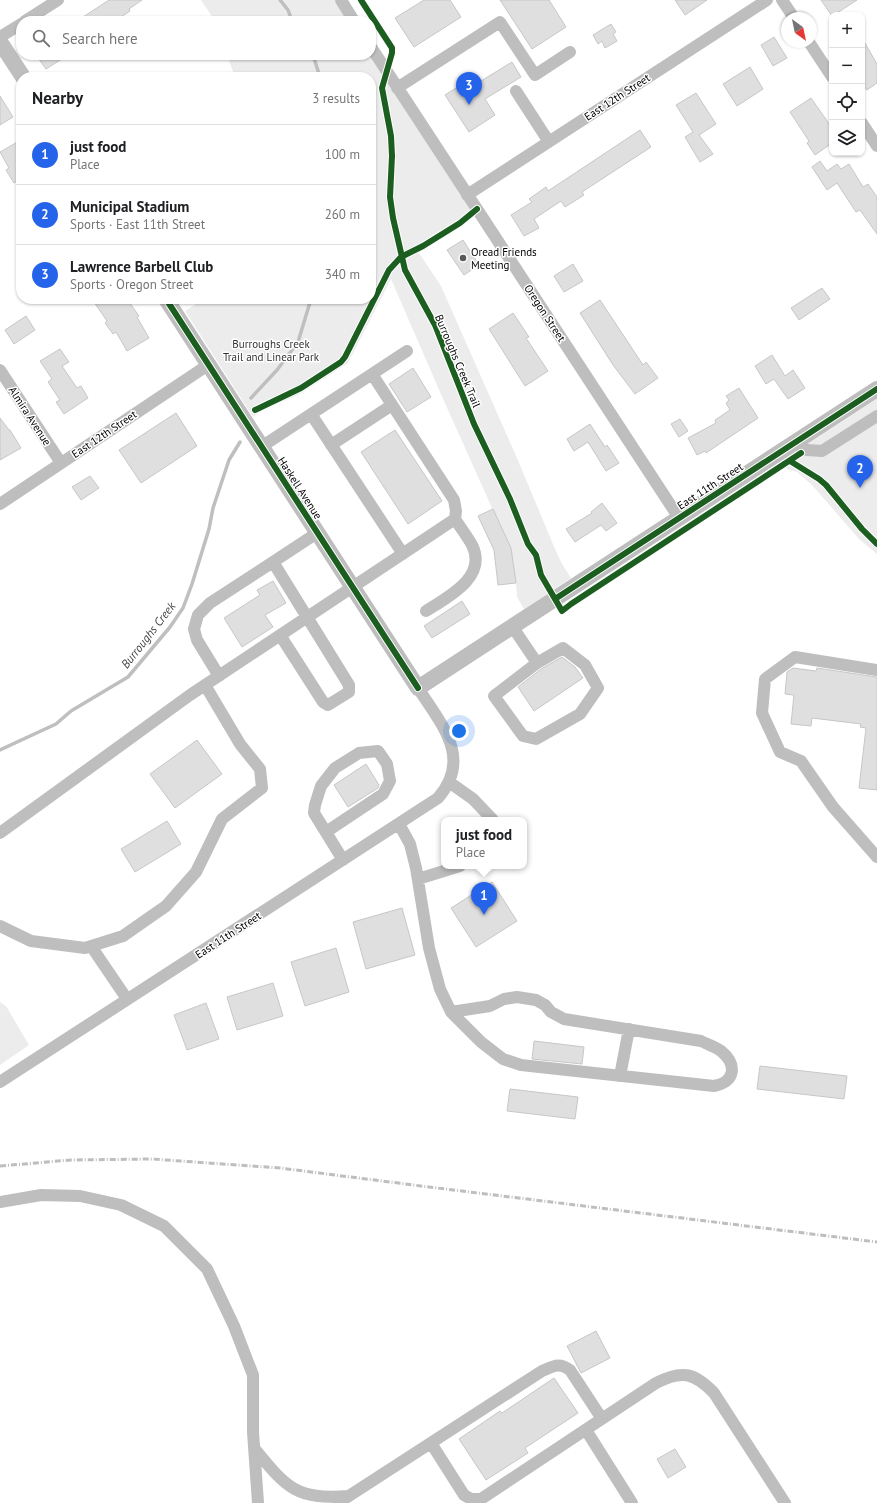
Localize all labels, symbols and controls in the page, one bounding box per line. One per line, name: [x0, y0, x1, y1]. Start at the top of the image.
north arrow: [781, 12, 817, 48]
map controls: [829, 12, 865, 156]
button: +: [829, 12, 865, 48]
search box: [16, 16, 376, 60]
icon: search: [30, 27, 52, 49]
text: Search here: [62, 29, 138, 48]
button: −: [829, 48, 865, 84]
street label: East 12th Street: [582, 70, 653, 123]
pin: 3: [456, 72, 482, 105]
button: locate: [829, 84, 865, 120]
text: Nearby: [32, 87, 83, 109]
text: 3 results: [312, 90, 360, 107]
button: layers: [829, 120, 865, 156]
text: just food: [70, 137, 126, 156]
text: 1: [41, 146, 49, 163]
text: 100 m: [325, 146, 360, 163]
text: Place: [70, 156, 100, 173]
text: Municipal Stadium: [70, 197, 189, 216]
text: 2: [41, 206, 49, 223]
text: 260 m: [325, 206, 360, 223]
text: Sports · East 11th Street: [70, 216, 205, 233]
place label: Oread Friends Meeting: [471, 245, 537, 272]
marker: Oread Friends Meeting: [458, 253, 468, 263]
text: Lawrence Barbell Club: [70, 257, 213, 276]
text: 3: [41, 266, 49, 283]
text: 340 m: [325, 266, 360, 283]
text: Sports · Oregon Street: [70, 276, 194, 293]
street label: Oregon Street: [521, 282, 569, 345]
street label: Burroughs Creek Trail: [432, 312, 484, 410]
park label: Burroughs Creek Trail and Linear Park: [223, 337, 320, 364]
street label: Almira Avenue: [6, 384, 55, 449]
street label: East 12th Street: [69, 407, 139, 461]
street label: Haskell Avenue: [275, 454, 326, 522]
pin: 2: [847, 455, 873, 488]
street label: East 11th Street: [675, 459, 746, 512]
water label: Burroughs Creek: [118, 598, 179, 671]
your location: [449, 721, 469, 741]
popup: [441, 817, 527, 869]
text: just food: [456, 825, 512, 844]
text: Place: [456, 844, 485, 861]
pin: 1: [471, 882, 497, 915]
street label: East 11th Street: [193, 908, 264, 961]

